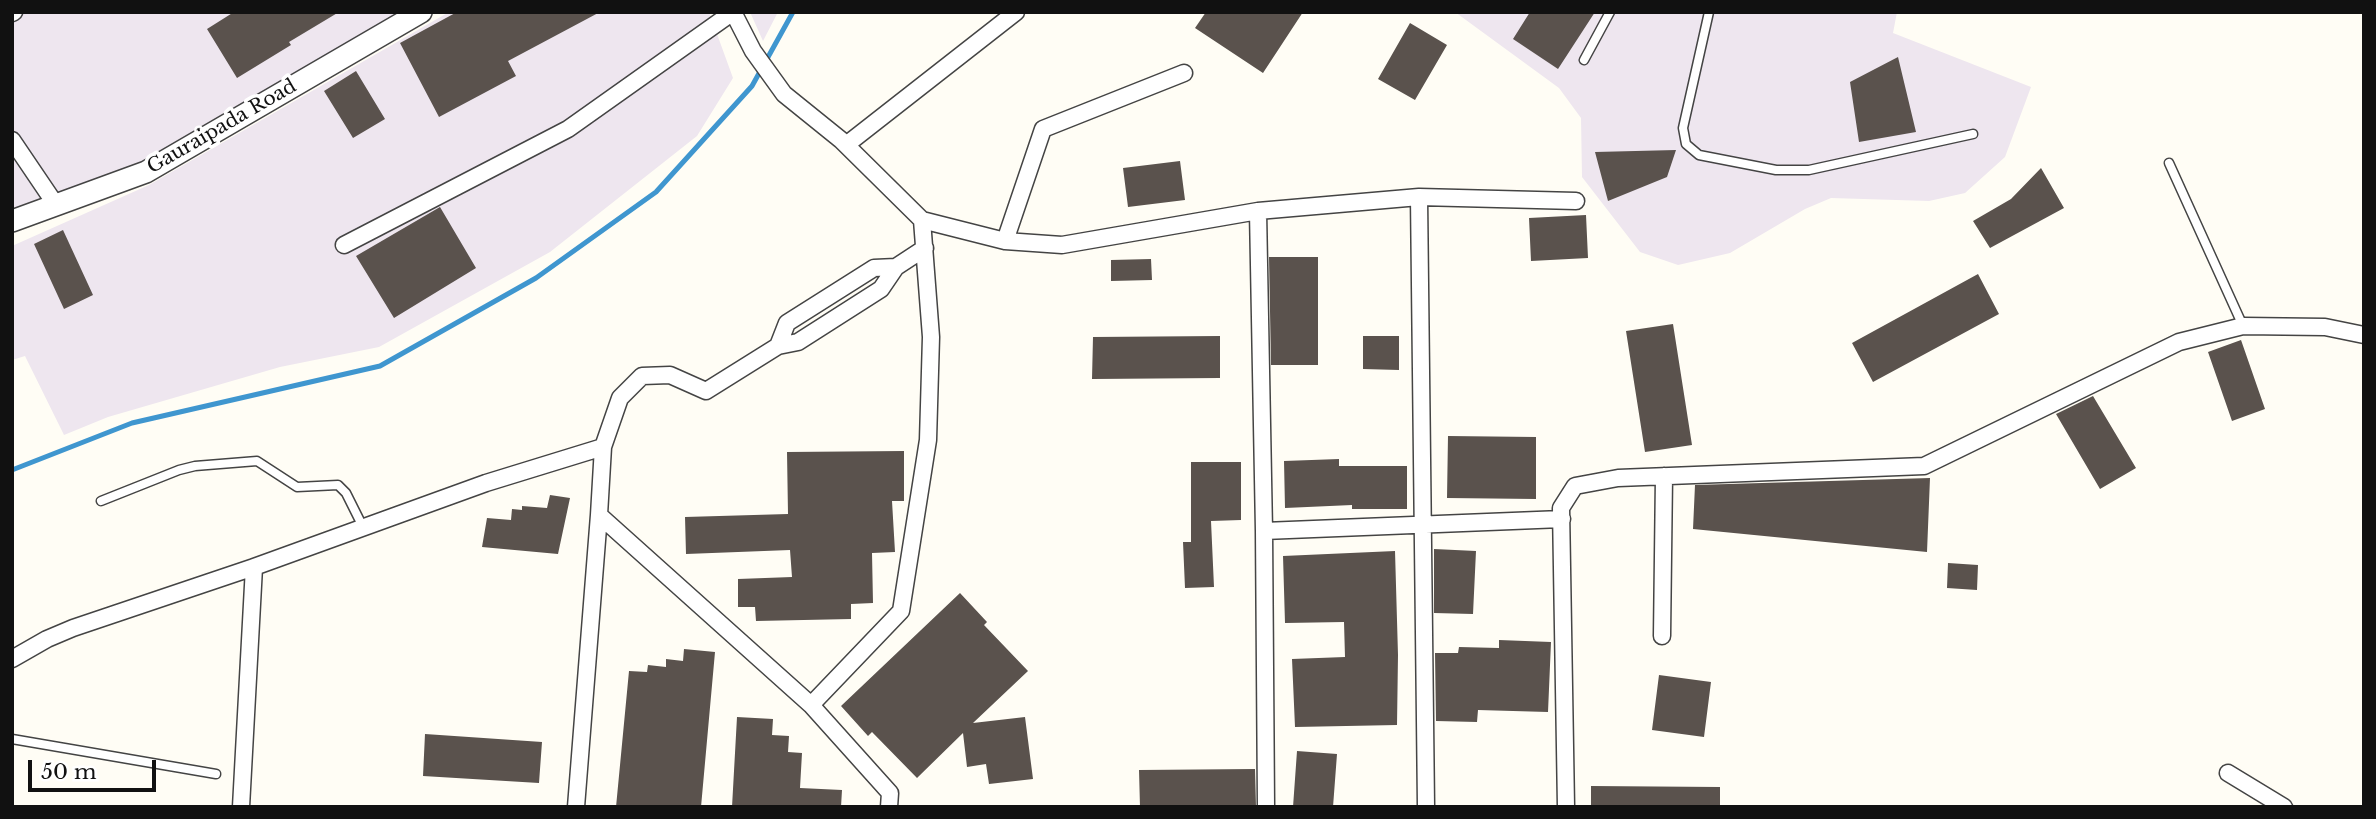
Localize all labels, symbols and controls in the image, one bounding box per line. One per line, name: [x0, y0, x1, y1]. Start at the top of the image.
street label: Gauraipada Road: [143, 75, 301, 179]
scale bar: [32, 746, 159, 790]
text: 50 m: [41, 759, 96, 785]

